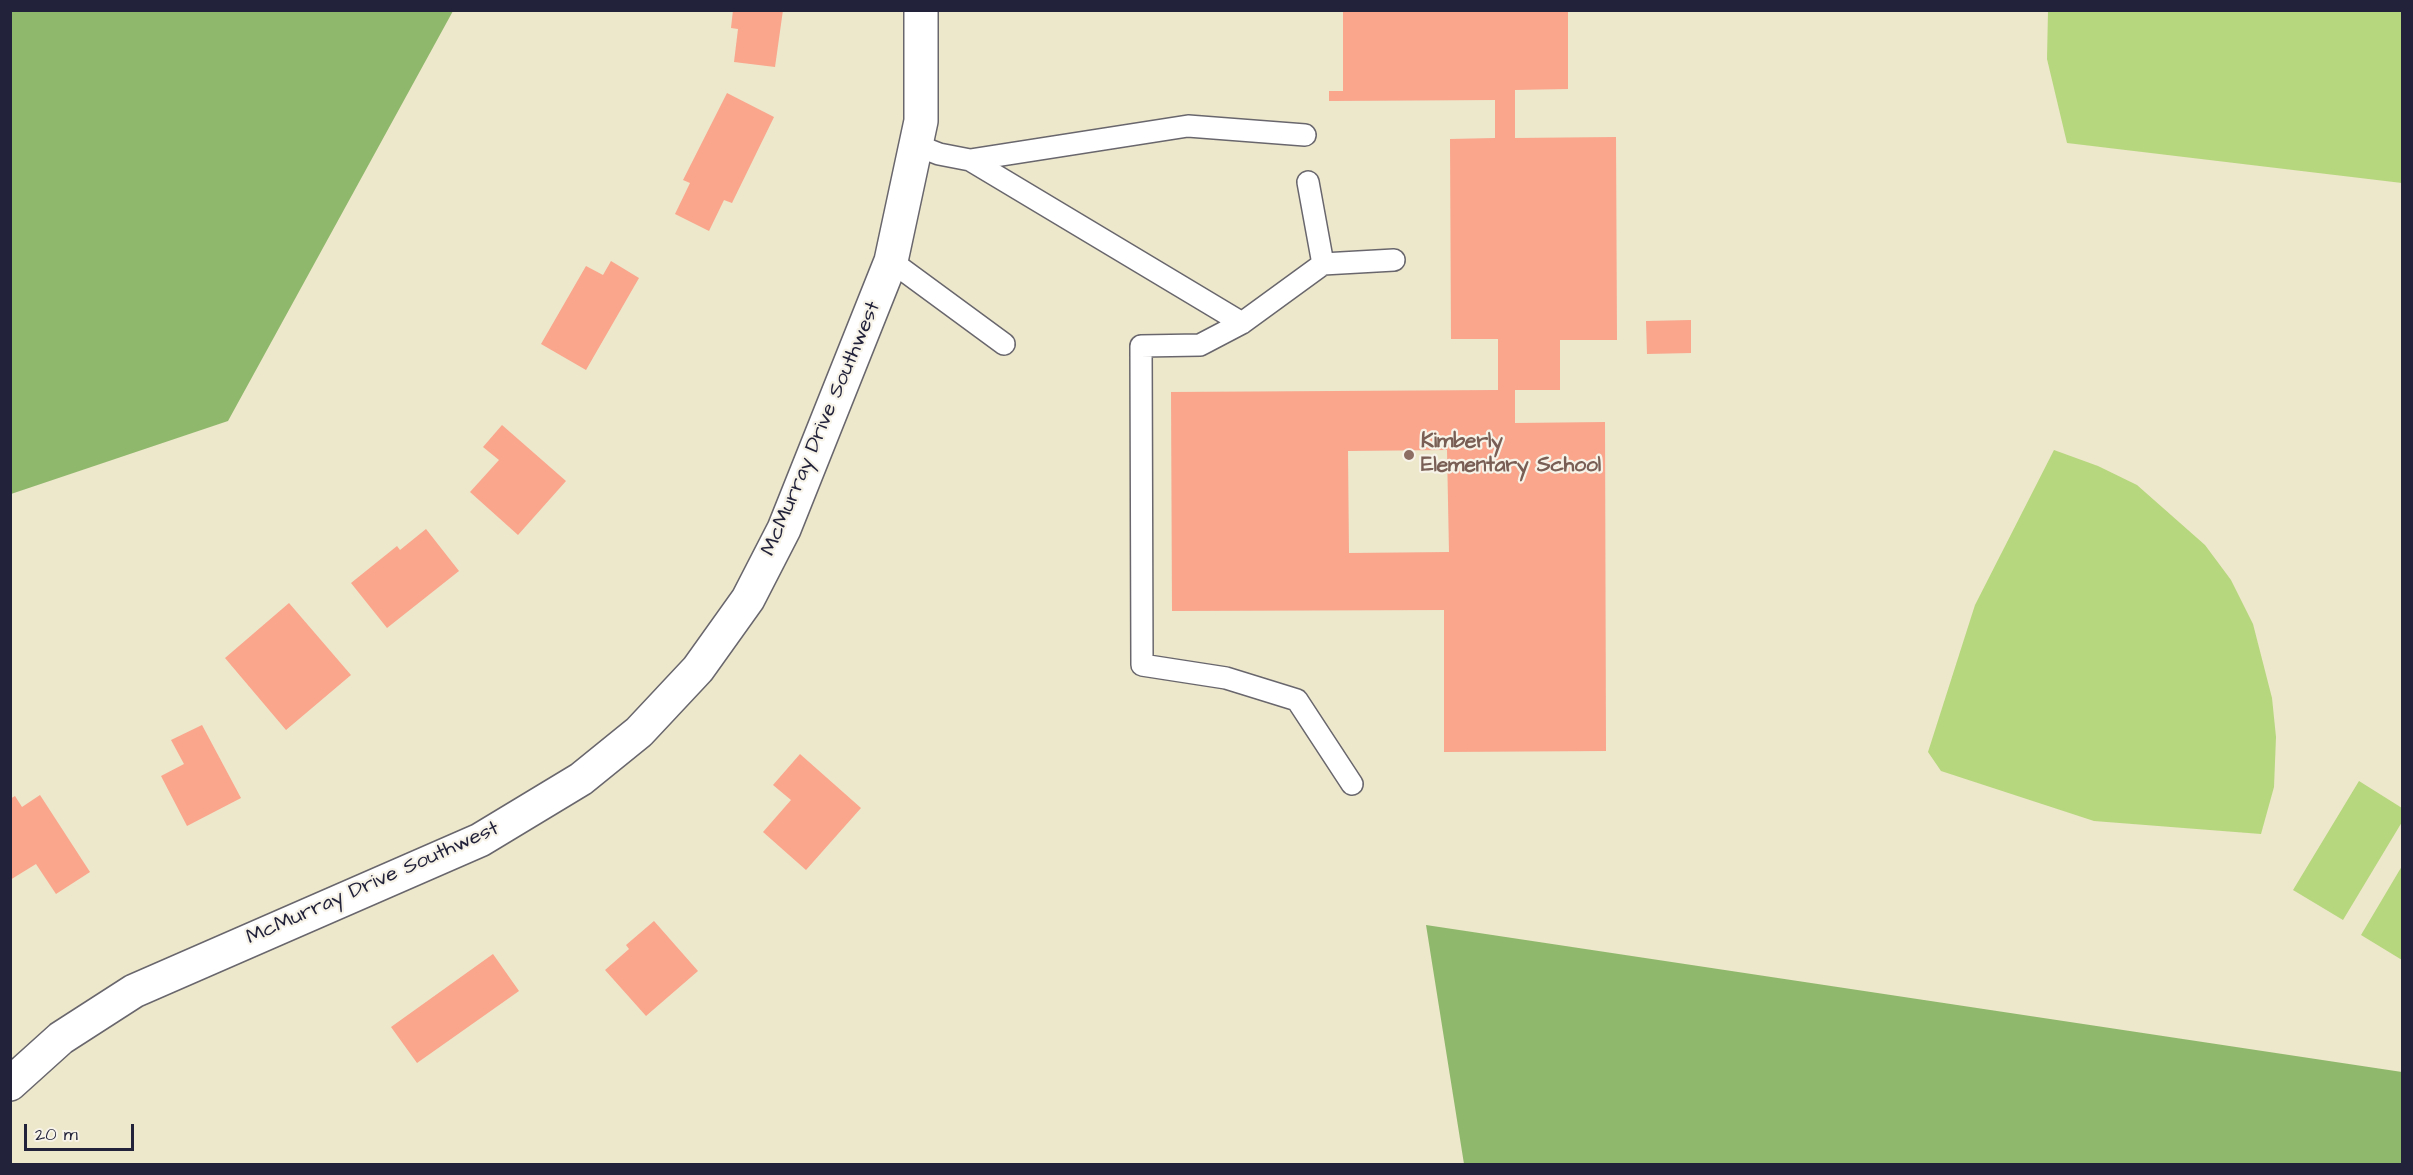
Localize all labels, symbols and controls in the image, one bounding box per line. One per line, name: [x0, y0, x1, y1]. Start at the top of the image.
street label: McMurray Drive Southwest: [757, 298, 887, 560]
place label: Kimberly Elementary School: [1421, 430, 1601, 480]
marker: Kimberly Elementary School: [1402, 448, 1416, 462]
street label: McMurray Drive Southwest: [243, 817, 503, 951]
scale bar: [27, 1112, 136, 1150]
text: 20 m: [35, 1122, 78, 1147]

